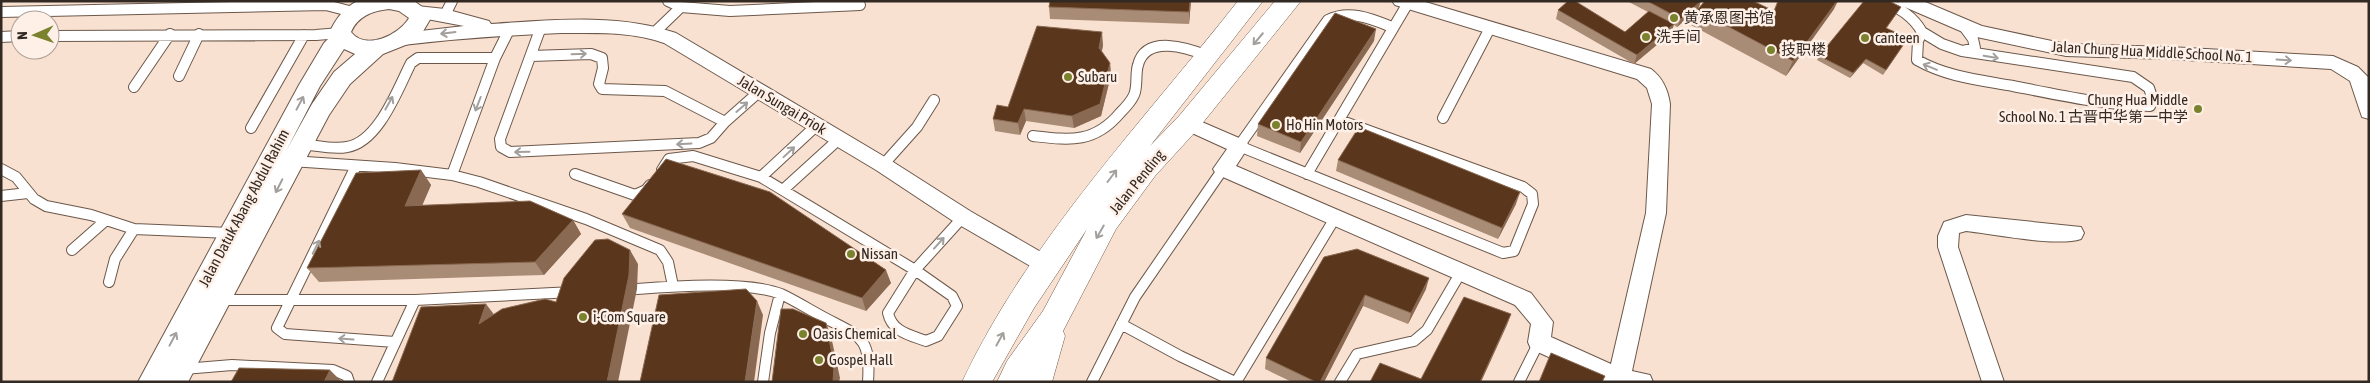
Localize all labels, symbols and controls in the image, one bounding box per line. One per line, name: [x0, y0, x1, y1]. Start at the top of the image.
place label: 黄承恩图书馆: [1684, 9, 1774, 26]
north arrow: [10, 10, 60, 60]
marker: 黄承恩图书馆: [1668, 12, 1680, 24]
one-way arrow: [440, 28, 456, 38]
place label: 洗手间: [1656, 28, 1701, 45]
place label: canteen: [1875, 29, 1920, 46]
text: N: [14, 31, 30, 40]
marker: 洗手间: [1640, 31, 1652, 43]
one-way arrow: [1252, 32, 1263, 45]
marker: canteen: [1859, 32, 1871, 44]
street label: Jalan Chung Hua Middle School No. 1: [2051, 38, 2253, 65]
place label: 技职楼: [1781, 41, 1826, 58]
marker: 技职楼: [1765, 44, 1777, 56]
one-way arrow: [571, 50, 587, 59]
one-way arrow: [1983, 52, 1999, 62]
one-way arrow: [2275, 56, 2291, 65]
one-way arrow: [1923, 61, 1938, 71]
place label: Subaru: [1078, 68, 1117, 85]
street label: Jalan Sungai Priok: [735, 71, 830, 138]
marker: Subaru: [1062, 71, 1074, 83]
place label: Chung Hua Middle School No. 1 古晋中华第一中学: [1999, 91, 2188, 125]
one-way arrow: [296, 96, 305, 111]
one-way arrow: [385, 96, 395, 111]
one-way arrow: [473, 96, 482, 111]
one-way arrow: [735, 101, 748, 112]
marker: Chung Hua Middle School No. 1 古晋中华第一中学: [2192, 103, 2204, 115]
place label: Ho Hin Motors: [1286, 116, 1363, 133]
marker: Ho Hin Motors: [1270, 119, 1282, 131]
street label: Jalan Datuk Abang Abdul Rahim: [195, 126, 292, 289]
one-way arrow: [677, 140, 693, 149]
one-way arrow: [782, 146, 795, 158]
street label: Jalan Pending: [1106, 146, 1168, 217]
one-way arrow: [514, 147, 530, 157]
one-way arrow: [1106, 170, 1117, 183]
one-way arrow: [274, 178, 284, 193]
one-way arrow: [1094, 224, 1104, 239]
one-way arrow: [933, 237, 945, 250]
one-way arrow: [311, 240, 321, 255]
place label: Nissan: [861, 245, 898, 262]
marker: Nissan: [845, 248, 857, 260]
place label: i-Com Square: [593, 308, 666, 325]
marker: i-Com Square: [577, 311, 589, 323]
place label: Oasis Chemical: [813, 325, 896, 342]
marker: Oasis Chemical: [797, 328, 809, 340]
one-way arrow: [169, 332, 179, 346]
one-way arrow: [996, 332, 1006, 346]
one-way arrow: [339, 334, 355, 343]
place label: Gospel Hall: [829, 351, 893, 368]
marker: Gospel Hall: [813, 354, 825, 366]

